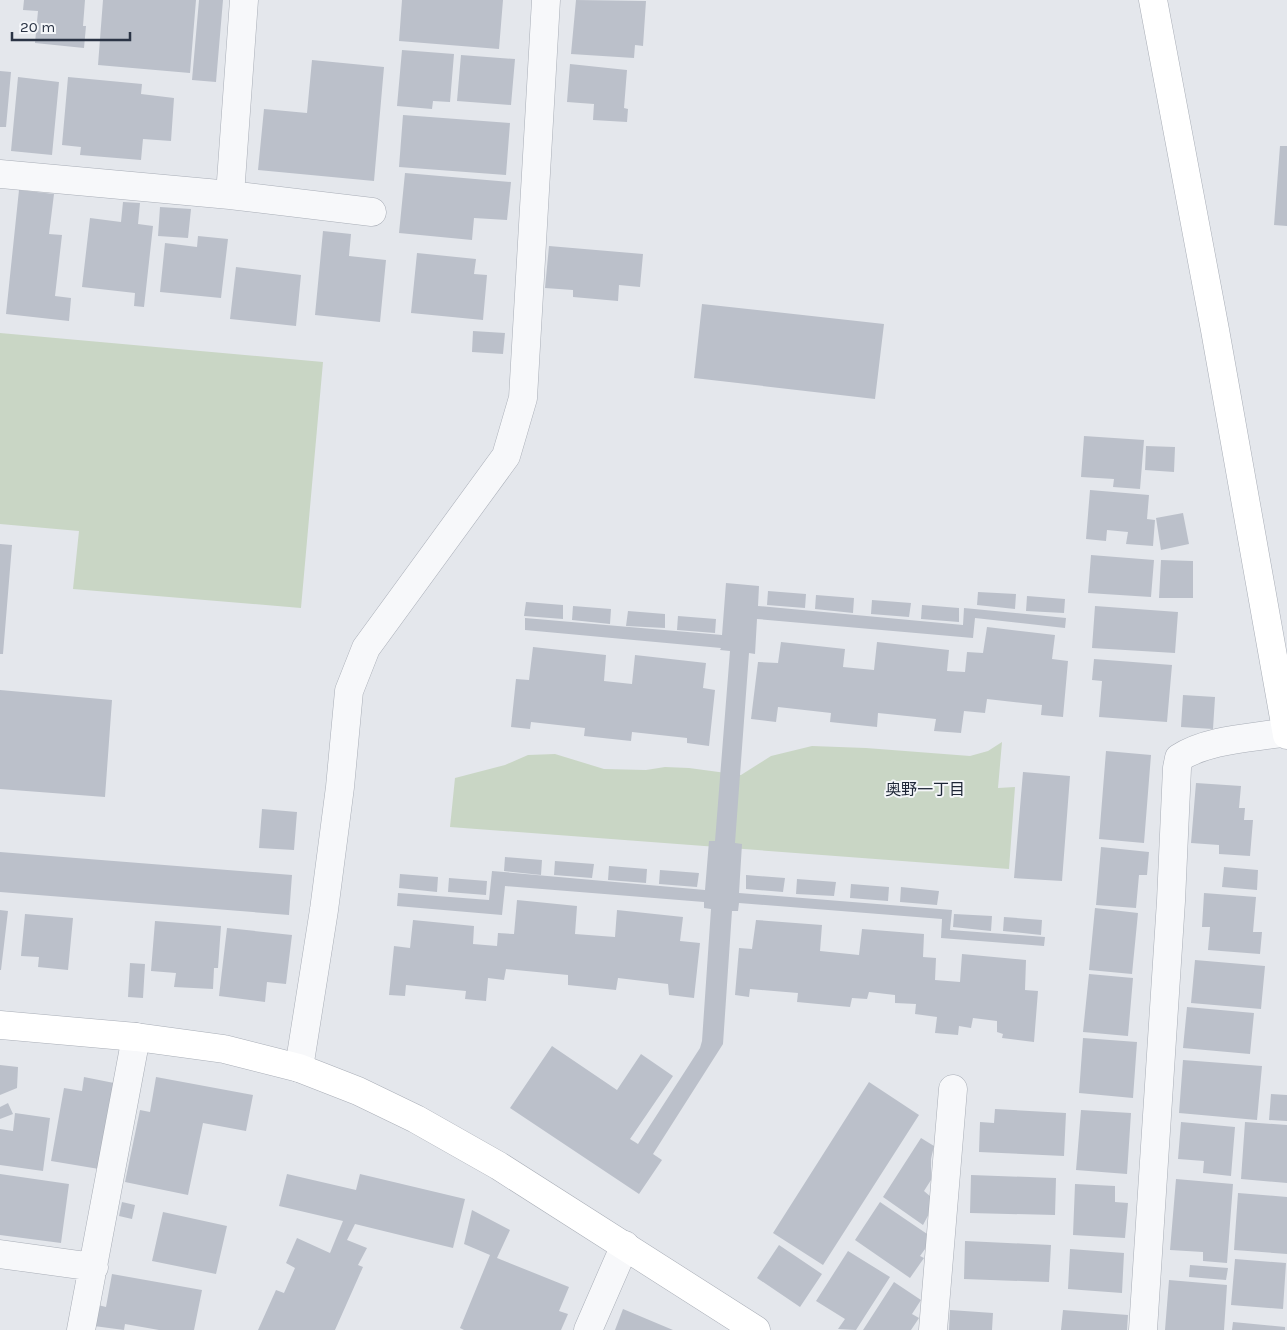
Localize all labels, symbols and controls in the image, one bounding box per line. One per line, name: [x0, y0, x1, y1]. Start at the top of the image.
scale bar: [12, 10, 130, 42]
text: 20 m: [20, 18, 55, 36]
district label: 奥野一丁目: [885, 780, 965, 799]

